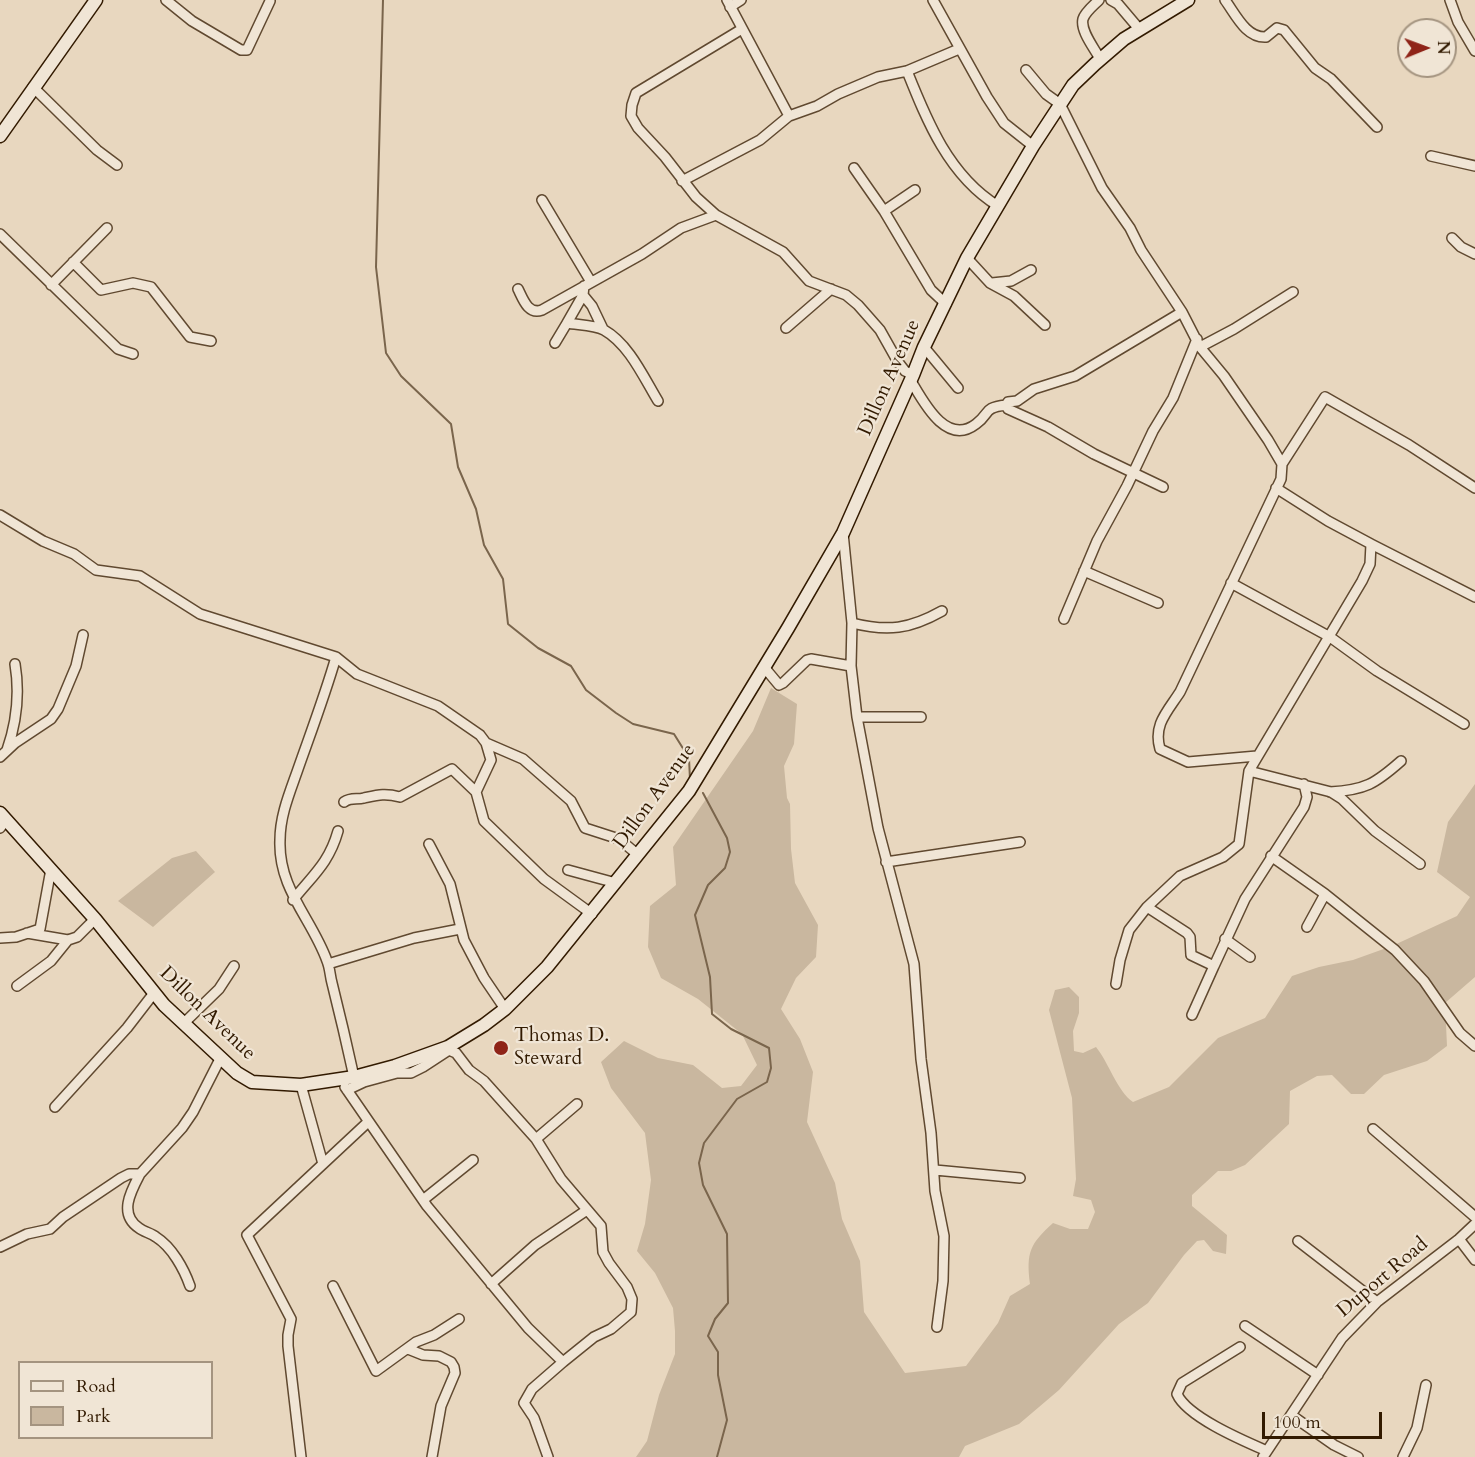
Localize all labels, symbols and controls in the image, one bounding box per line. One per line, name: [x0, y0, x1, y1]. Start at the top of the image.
north arrow: [1397, 18, 1457, 78]
text: N: [1432, 41, 1454, 55]
street label: Dillon Avenue: [854, 316, 926, 440]
street label: Dillon Avenue: [609, 740, 701, 854]
street label: Dillon Avenue: [154, 962, 260, 1066]
place label: Thomas D. Steward: [514, 1024, 609, 1071]
marker: Thomas D. Steward: [492, 1039, 510, 1057]
street label: Duport Road: [1333, 1233, 1433, 1323]
legend: [18, 1361, 213, 1439]
text: Road: [76, 1374, 116, 1399]
scale bar: [1265, 1400, 1385, 1438]
text: Park: [76, 1404, 111, 1429]
text: 100 m: [1273, 1410, 1321, 1435]

